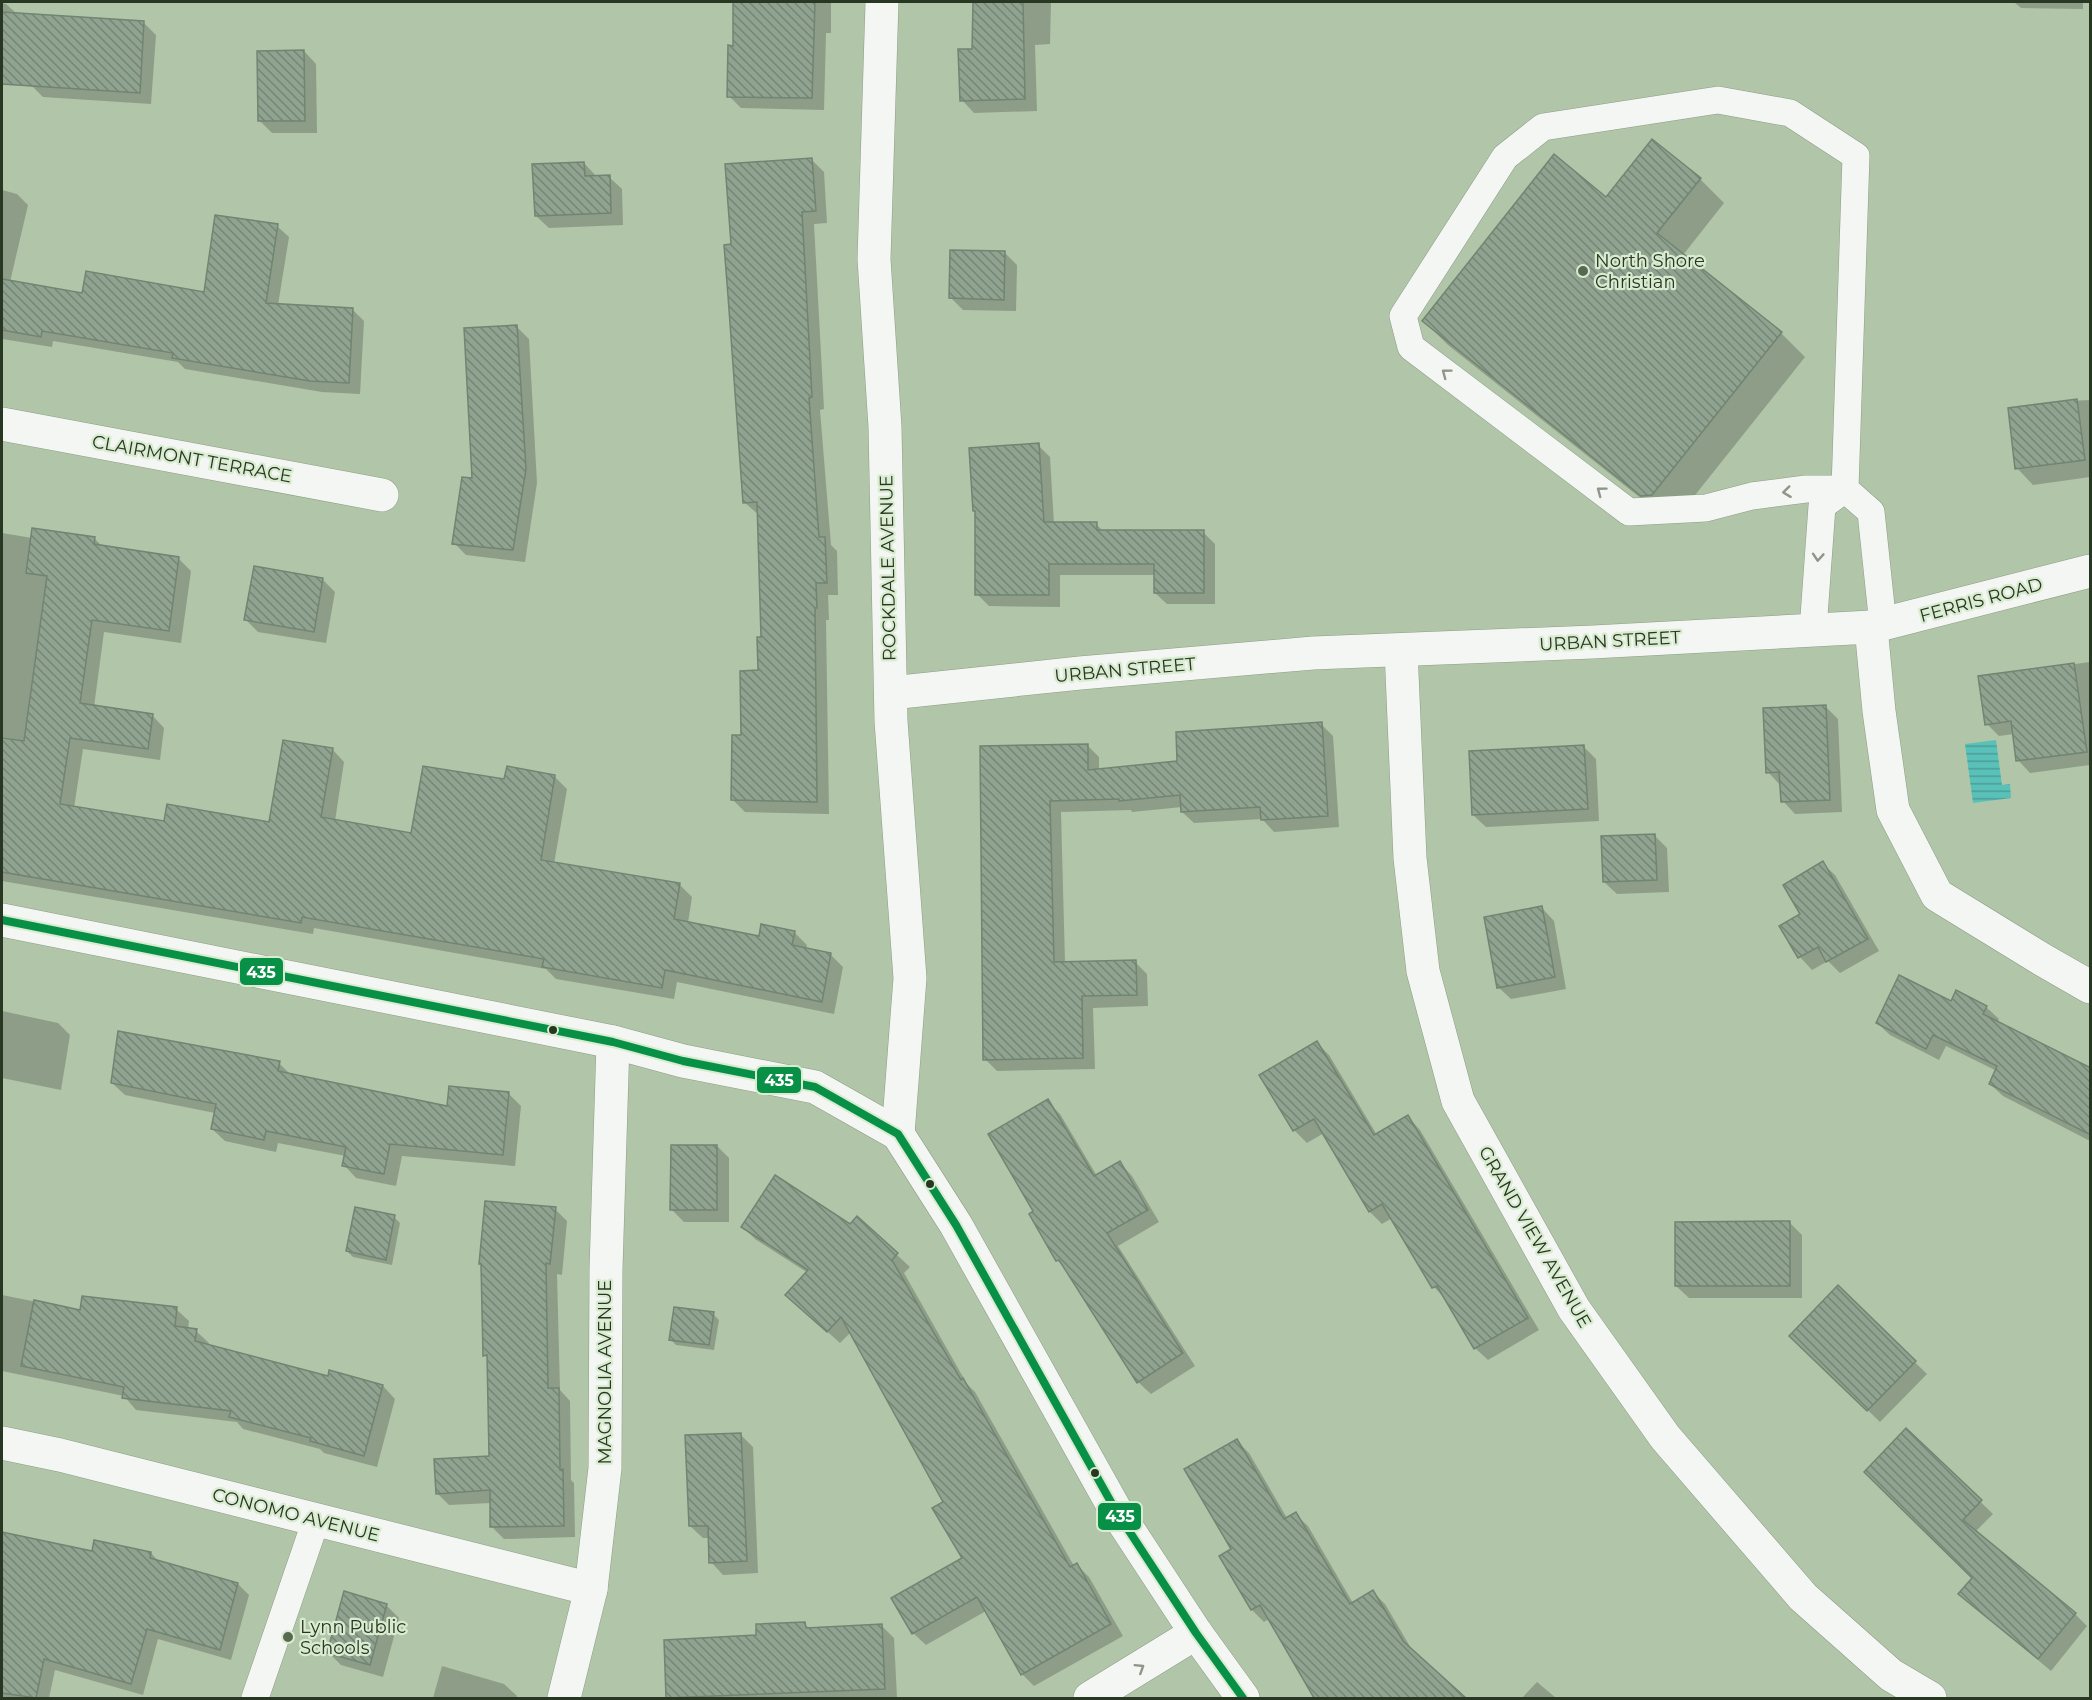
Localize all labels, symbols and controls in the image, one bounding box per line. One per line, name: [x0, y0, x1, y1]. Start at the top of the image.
place label: North Shore Christian: [1595, 250, 1705, 293]
marker: North Shore Christian: [1576, 264, 1590, 278]
one-way arrow: [1441, 370, 1452, 381]
street label: CLAIRMONT TERRACE: [90, 431, 294, 487]
street label: ROCKDALE AVENUE: [875, 475, 901, 661]
one-way arrow: [1782, 485, 1792, 498]
one-way arrow: [1597, 488, 1608, 499]
one-way arrow: [1812, 552, 1825, 561]
street label: FERRIS ROAD: [1917, 573, 2045, 627]
street label: URBAN STREET: [1539, 626, 1682, 656]
street label: URBAN STREET: [1053, 653, 1197, 687]
line badge: 435: [239, 957, 284, 986]
text: 435: [246, 963, 276, 982]
unlabelled marker: [547, 1024, 559, 1036]
line badge: 435: [756, 1066, 802, 1094]
text: 435: [764, 1071, 794, 1090]
street label: GRAND VIEW AVENUE: [1474, 1142, 1596, 1332]
unlabelled marker: [924, 1178, 936, 1190]
street label: MAGNOLIA AVENUE: [594, 1280, 616, 1464]
unlabelled marker: [1089, 1467, 1101, 1479]
street label: CONOMO AVENUE: [210, 1484, 382, 1546]
line badge: 435: [1097, 1502, 1142, 1531]
text: 435: [1105, 1507, 1135, 1526]
place label: Lynn Public Schools: [300, 1616, 406, 1659]
marker: Lynn Public Schools: [281, 1630, 295, 1644]
one-way arrow: [1133, 1664, 1144, 1675]

